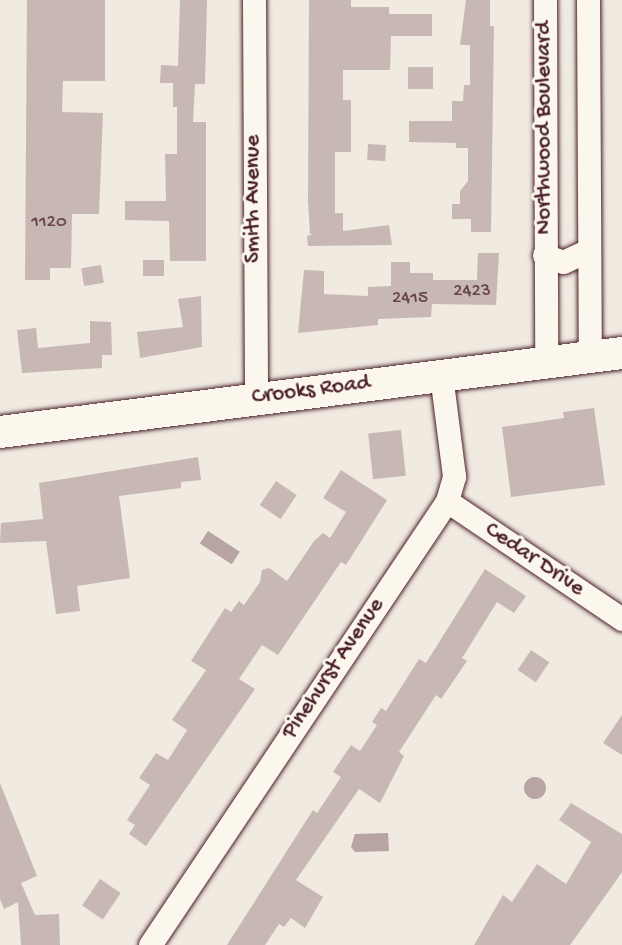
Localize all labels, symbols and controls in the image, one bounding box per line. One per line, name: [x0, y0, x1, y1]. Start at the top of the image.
street label: Northwood Boulevard: [531, 21, 559, 235]
street label: Smith Avenue: [240, 135, 268, 263]
house number: 1120: [31, 212, 67, 234]
house number: 2423: [453, 281, 491, 303]
house number: 2415: [392, 288, 428, 310]
street label: Crooks Road: [250, 370, 372, 412]
street label: Cedar Drive: [479, 517, 589, 603]
street label: Pinehurst Avenue: [277, 593, 391, 745]

